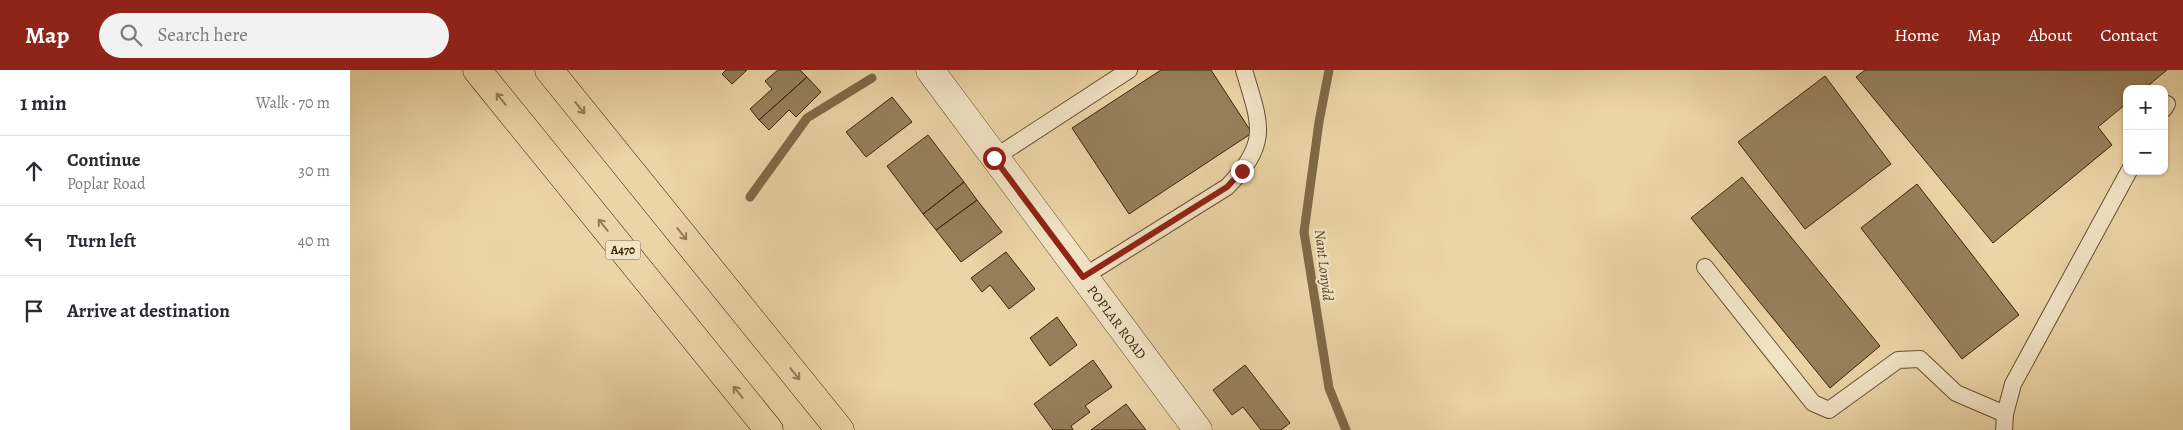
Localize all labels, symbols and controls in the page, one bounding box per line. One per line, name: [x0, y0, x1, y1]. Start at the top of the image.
search box: [99, 13, 449, 58]
text: Map: [25, 19, 69, 51]
icon: search: [117, 21, 145, 49]
text: Search here: [157, 22, 248, 48]
text: Home: [1894, 23, 1939, 47]
text: Map: [1967, 23, 2000, 47]
text: About: [2028, 23, 2072, 47]
text: Contact: [2100, 23, 2158, 47]
map controls: [2123, 85, 2168, 175]
button: +: [2123, 85, 2168, 130]
text: 1 min: [20, 89, 67, 117]
text: Walk · 70 m: [256, 92, 330, 114]
one-way arrow: [495, 93, 506, 106]
one-way arrow: [574, 101, 585, 114]
button: −: [2123, 130, 2168, 175]
text: Continue: [67, 147, 141, 173]
route start: [983, 147, 1006, 170]
icon: ahead: [20, 157, 48, 185]
text: 30 m: [298, 160, 330, 182]
route end: [1231, 160, 1254, 183]
text: Poplar Road: [67, 173, 145, 195]
one-way arrow: [597, 219, 608, 232]
icon: left: [20, 227, 48, 255]
one-way arrow: [676, 227, 687, 240]
text: Turn left: [67, 228, 136, 254]
water label: Nant Lonydd: [1310, 228, 1338, 302]
text: 40 m: [298, 230, 330, 252]
road number: A470: [606, 240, 640, 260]
street label: POPLAR ROAD: [1083, 281, 1151, 363]
icon: arrive: [20, 297, 48, 325]
text: Arrive at destination: [67, 298, 230, 324]
one-way arrow: [790, 367, 801, 380]
one-way arrow: [733, 386, 744, 399]

